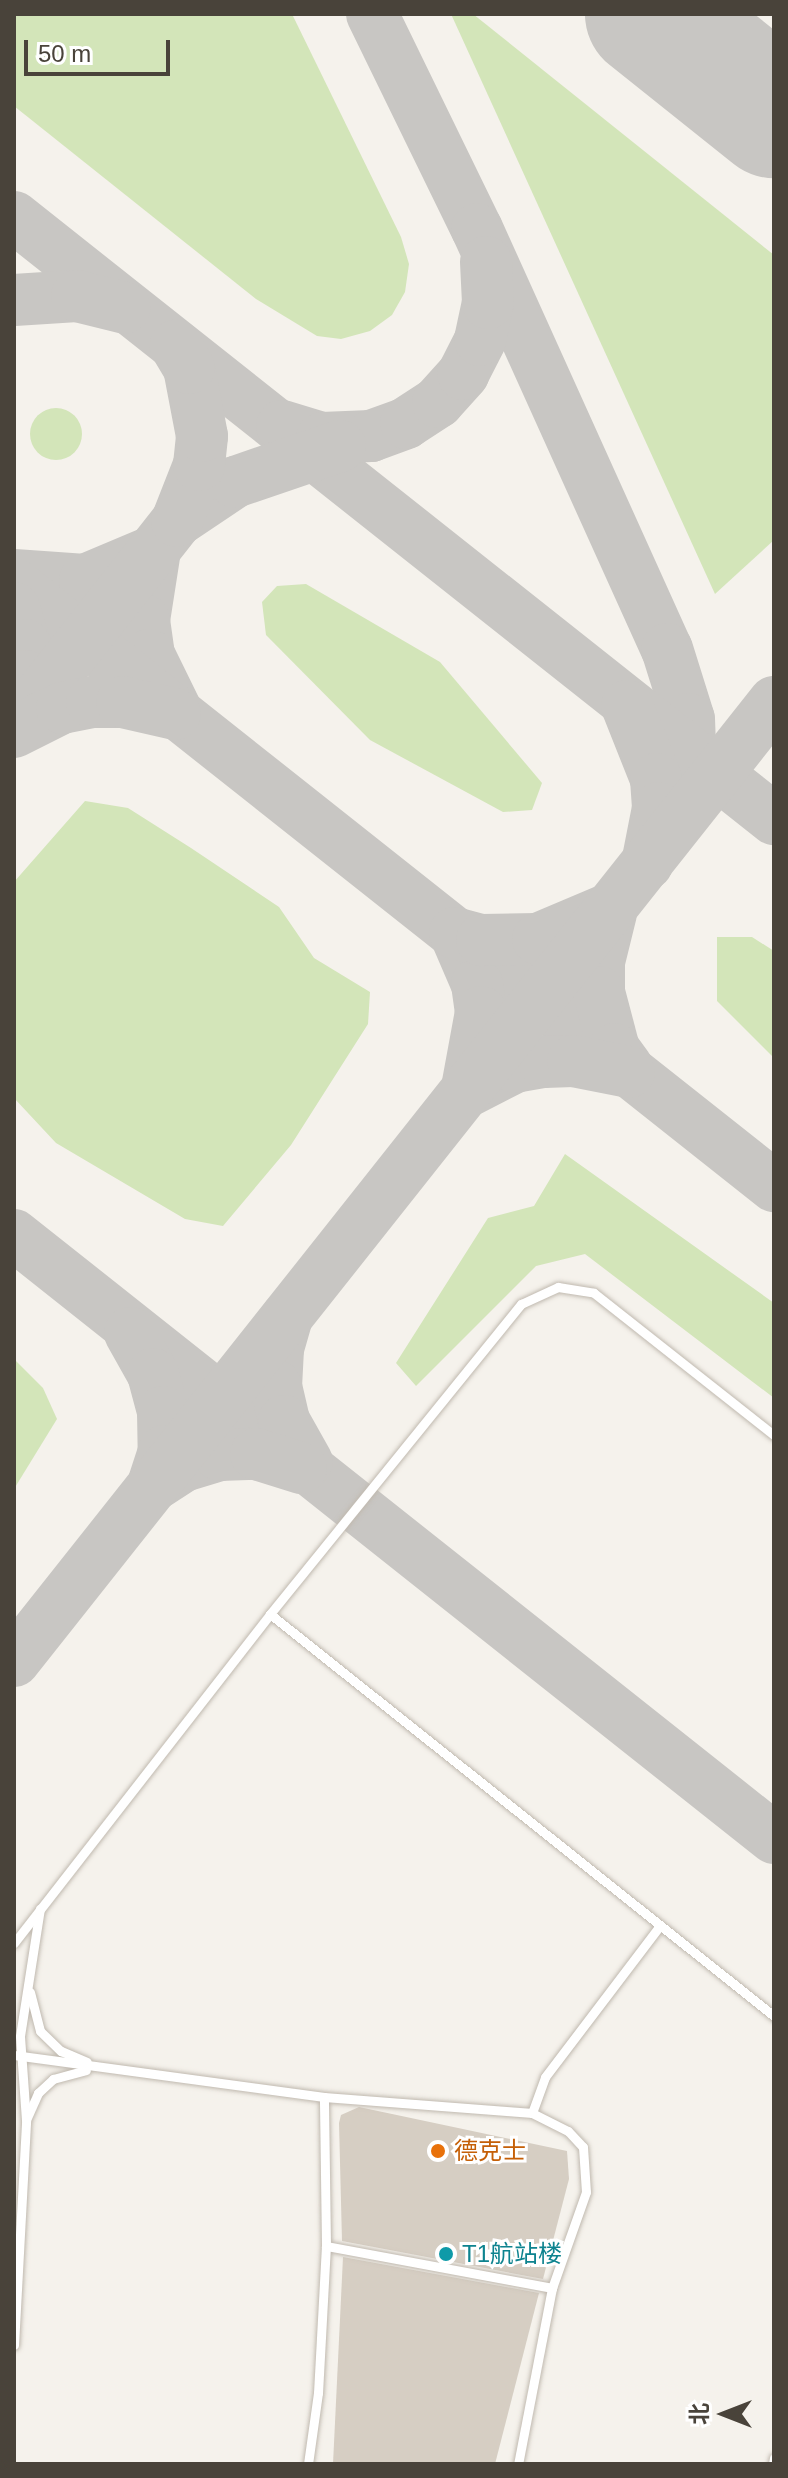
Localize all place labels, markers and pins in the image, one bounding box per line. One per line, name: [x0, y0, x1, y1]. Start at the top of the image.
place label: 德克士: [454, 2137, 526, 2165]
marker: 德克士: [429, 2142, 447, 2160]
place label: T1航站楼: [462, 2240, 562, 2268]
marker: T1航站楼: [437, 2245, 455, 2263]

